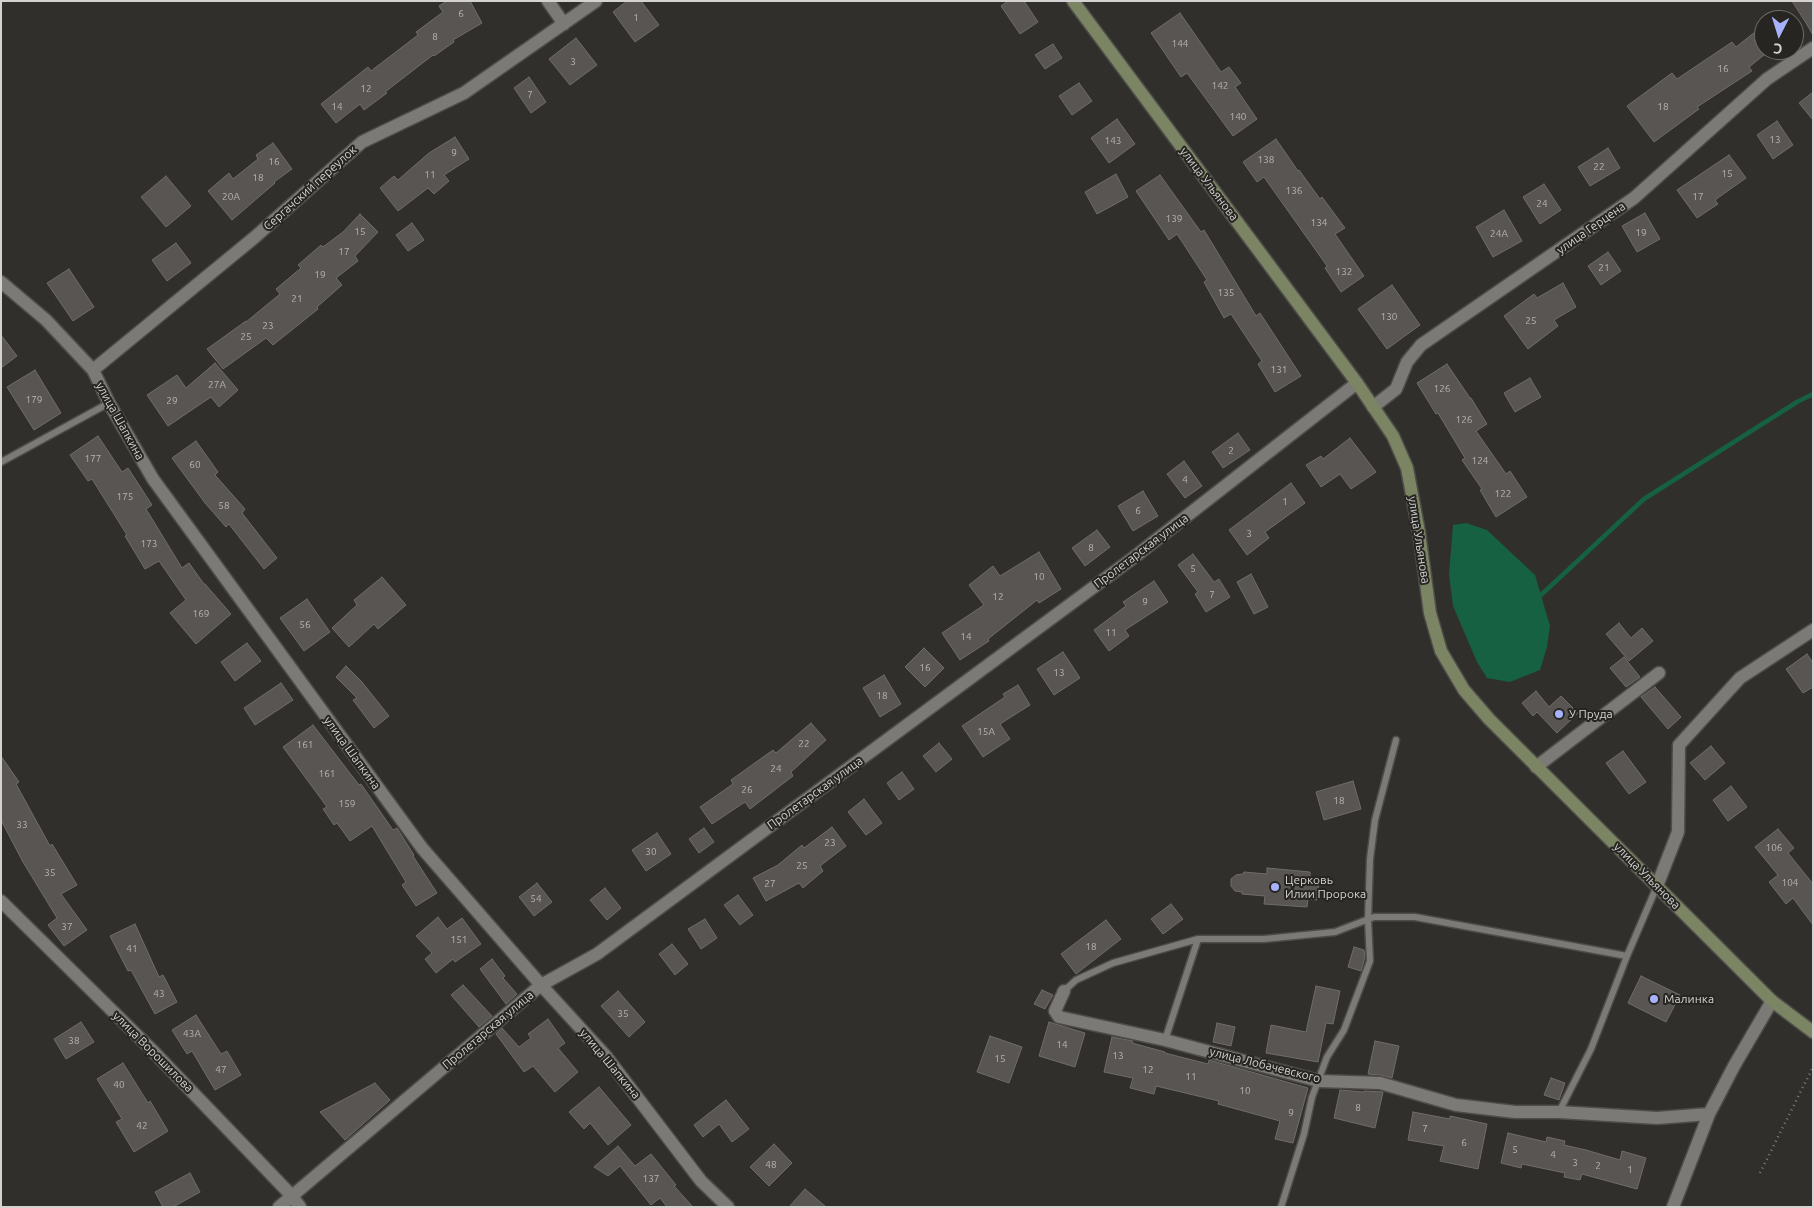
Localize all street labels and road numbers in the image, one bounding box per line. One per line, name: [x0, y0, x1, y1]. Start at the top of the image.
street label: Сергачский переулок: [261, 143, 359, 233]
street label: улица Ульянова: [1177, 144, 1241, 224]
street label: улица Герцена: [1554, 199, 1628, 257]
street label: улица Шапкина: [93, 380, 147, 462]
street label: улица Ульянова: [1405, 495, 1433, 585]
street label: Пролетарская улица: [1091, 511, 1191, 591]
street label: улица Шапкина: [321, 714, 383, 792]
street label: Пролетарская улица: [764, 754, 866, 832]
street label: улица Ульянова: [1611, 840, 1683, 912]
street label: Пролетарская улица: [440, 988, 536, 1072]
street label: улица Ворошилова: [110, 1009, 196, 1095]
street label: улица Шапкина: [577, 1026, 643, 1102]
street label: улица Лобачевского: [1208, 1044, 1322, 1086]

